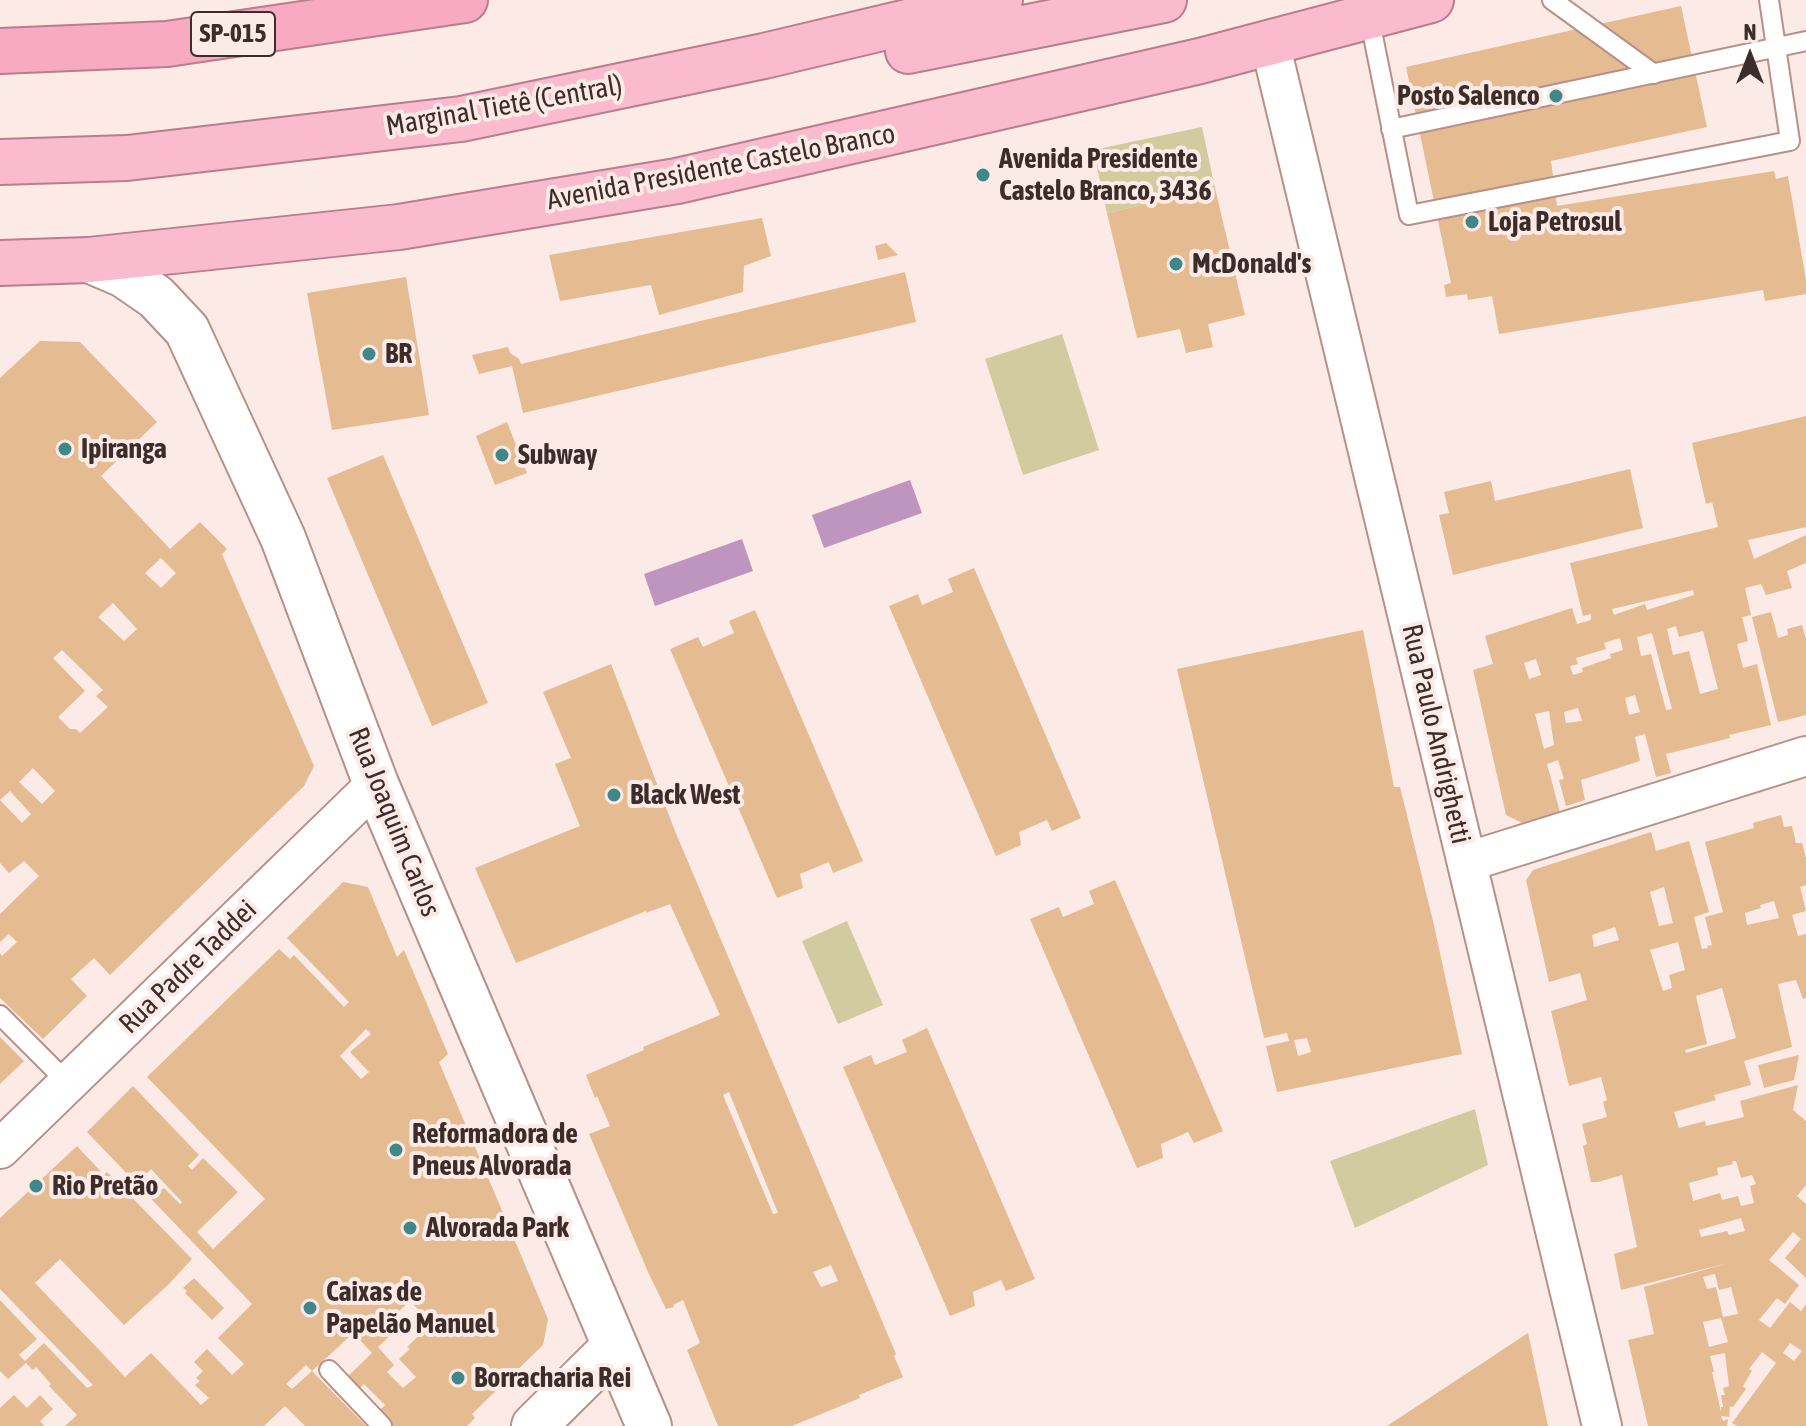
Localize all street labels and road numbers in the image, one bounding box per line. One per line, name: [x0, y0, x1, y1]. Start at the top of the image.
road number: SP-015: [191, 12, 275, 56]
street label: Marginal Tietê (Central): [383, 69, 625, 143]
street label: Avenida Presidente Castelo Branco: [544, 117, 898, 217]
street label: Rua Paulo Andrighetti: [1394, 621, 1478, 847]
street label: Rua Joaquim Carlos: [341, 723, 447, 921]
street label: Rua Padre Taddei: [112, 893, 264, 1041]

